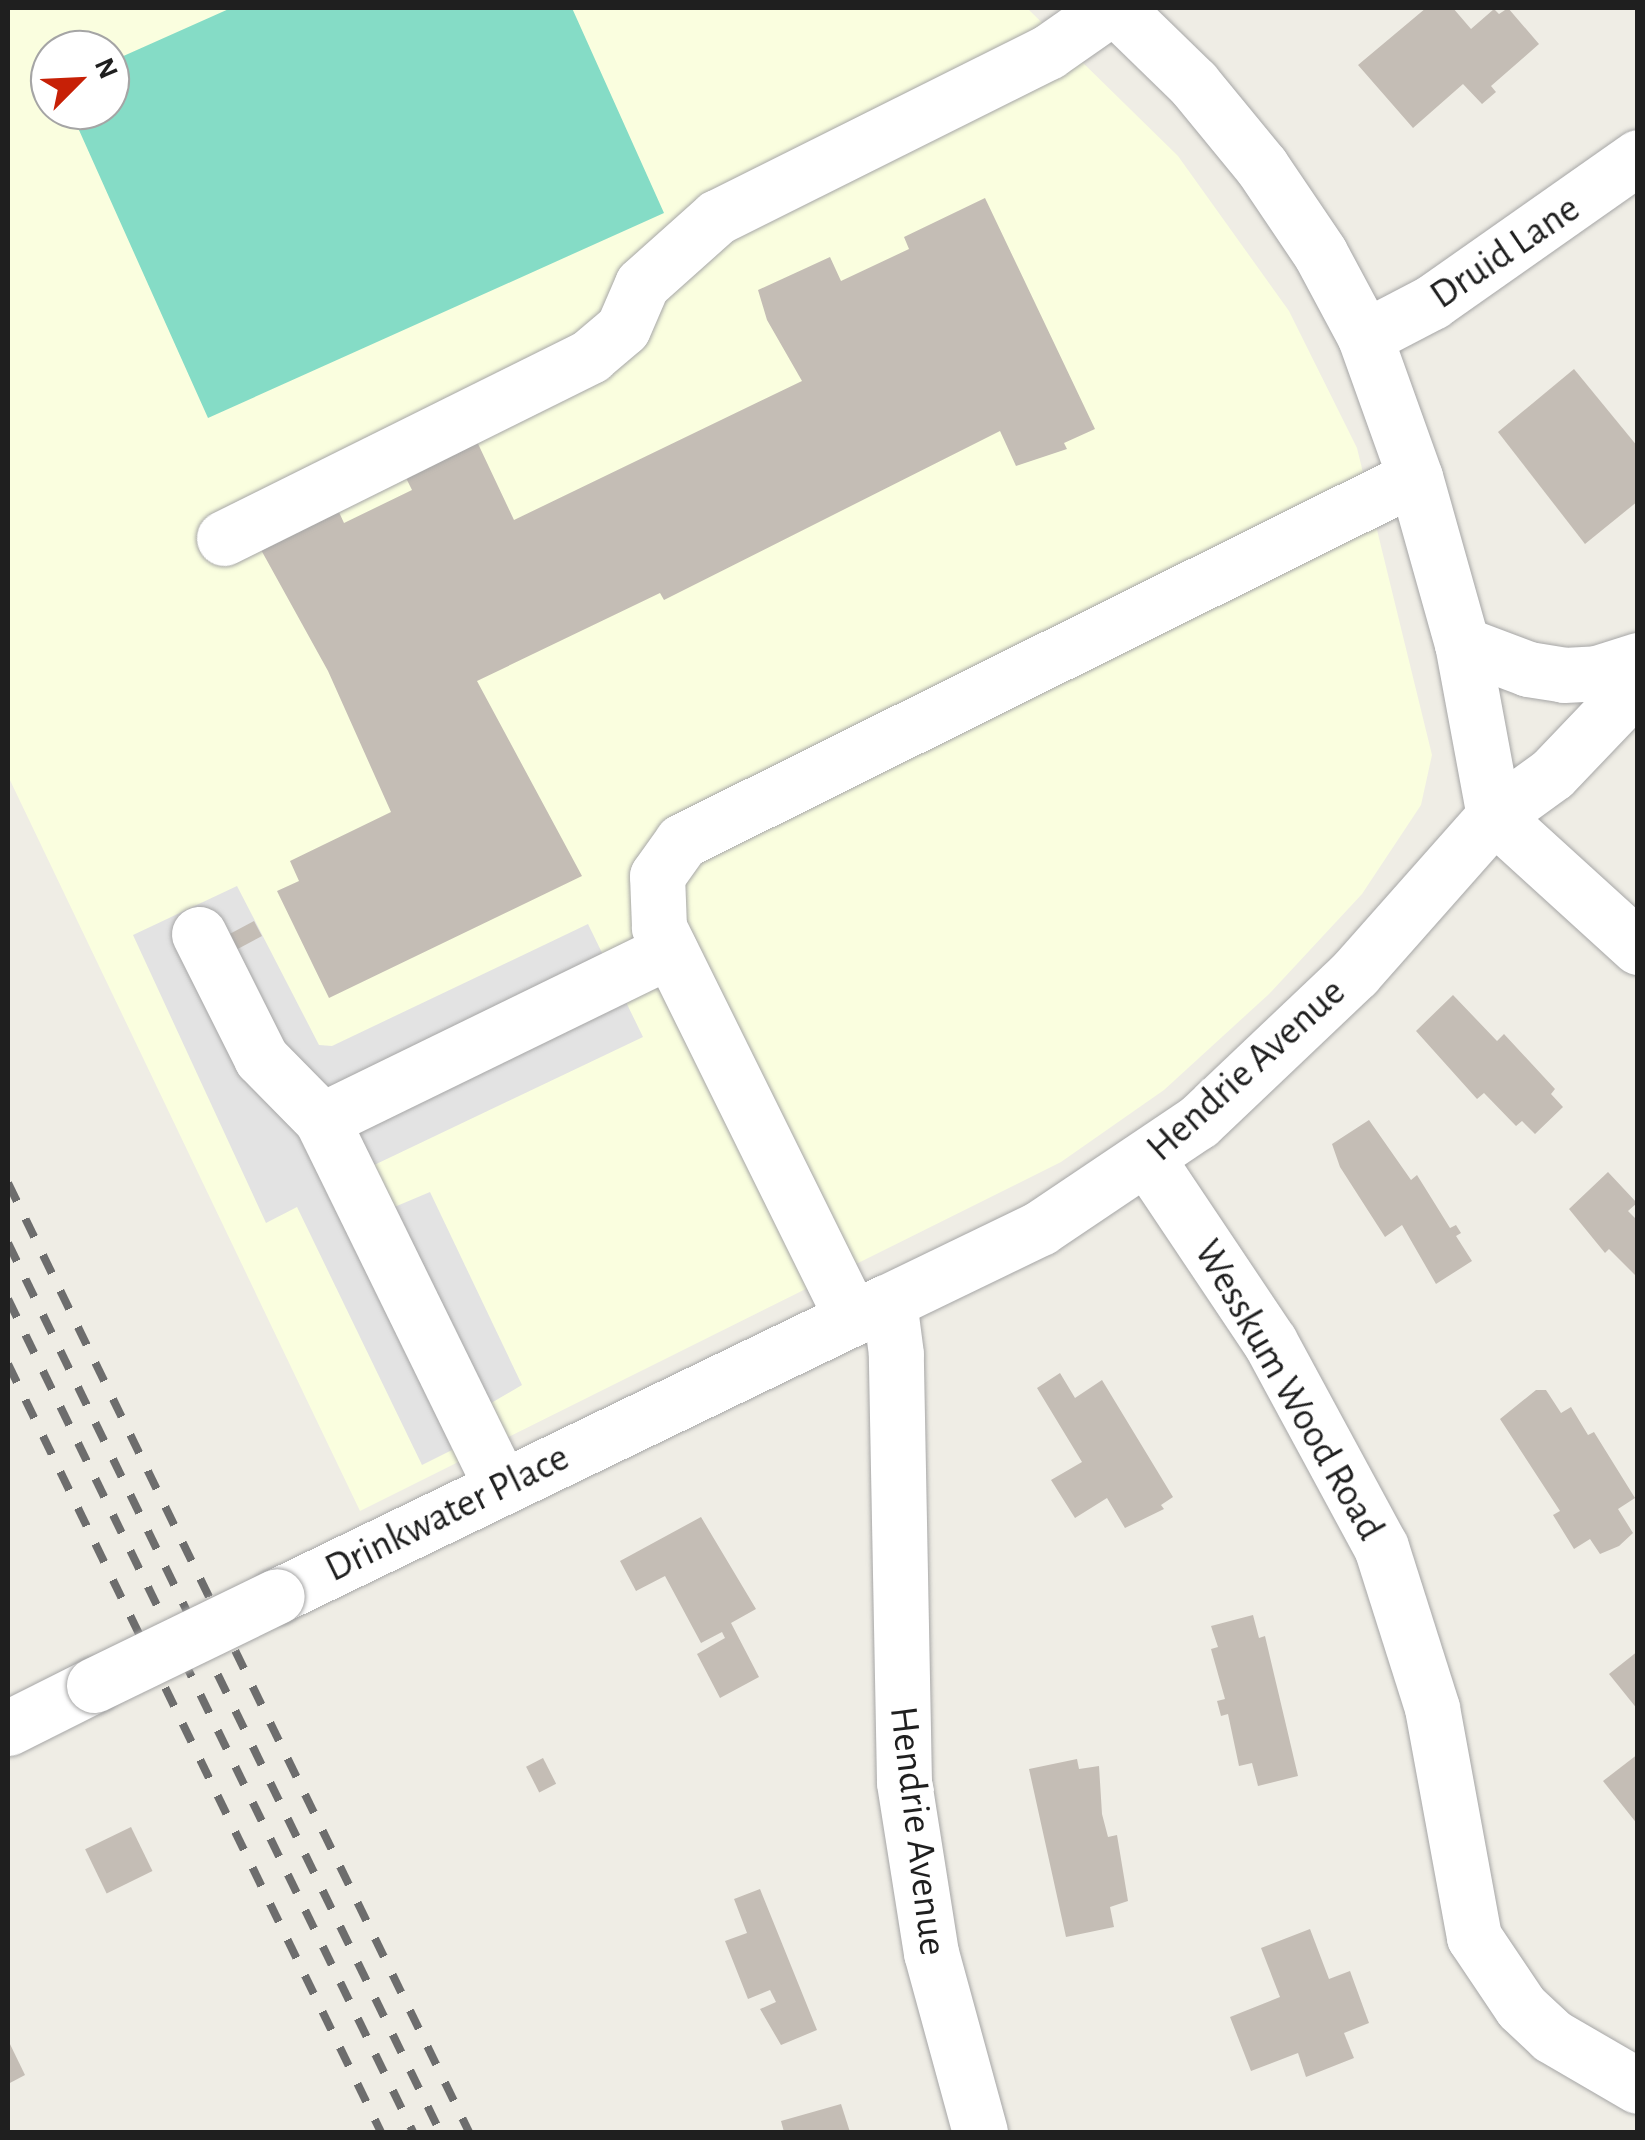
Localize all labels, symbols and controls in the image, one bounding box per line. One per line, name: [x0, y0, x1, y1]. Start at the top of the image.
north arrow: [30, 30, 130, 130]
text: N: [89, 54, 122, 83]
street label: Druid Lane: [1421, 185, 1589, 319]
street label: Hendrie Avenue: [1137, 968, 1355, 1172]
street label: Wesskum Wood Road: [1183, 1231, 1395, 1549]
street label: Drinkwater Place: [317, 1433, 577, 1593]
street label: Hendrie Avenue: [879, 1704, 957, 1958]

